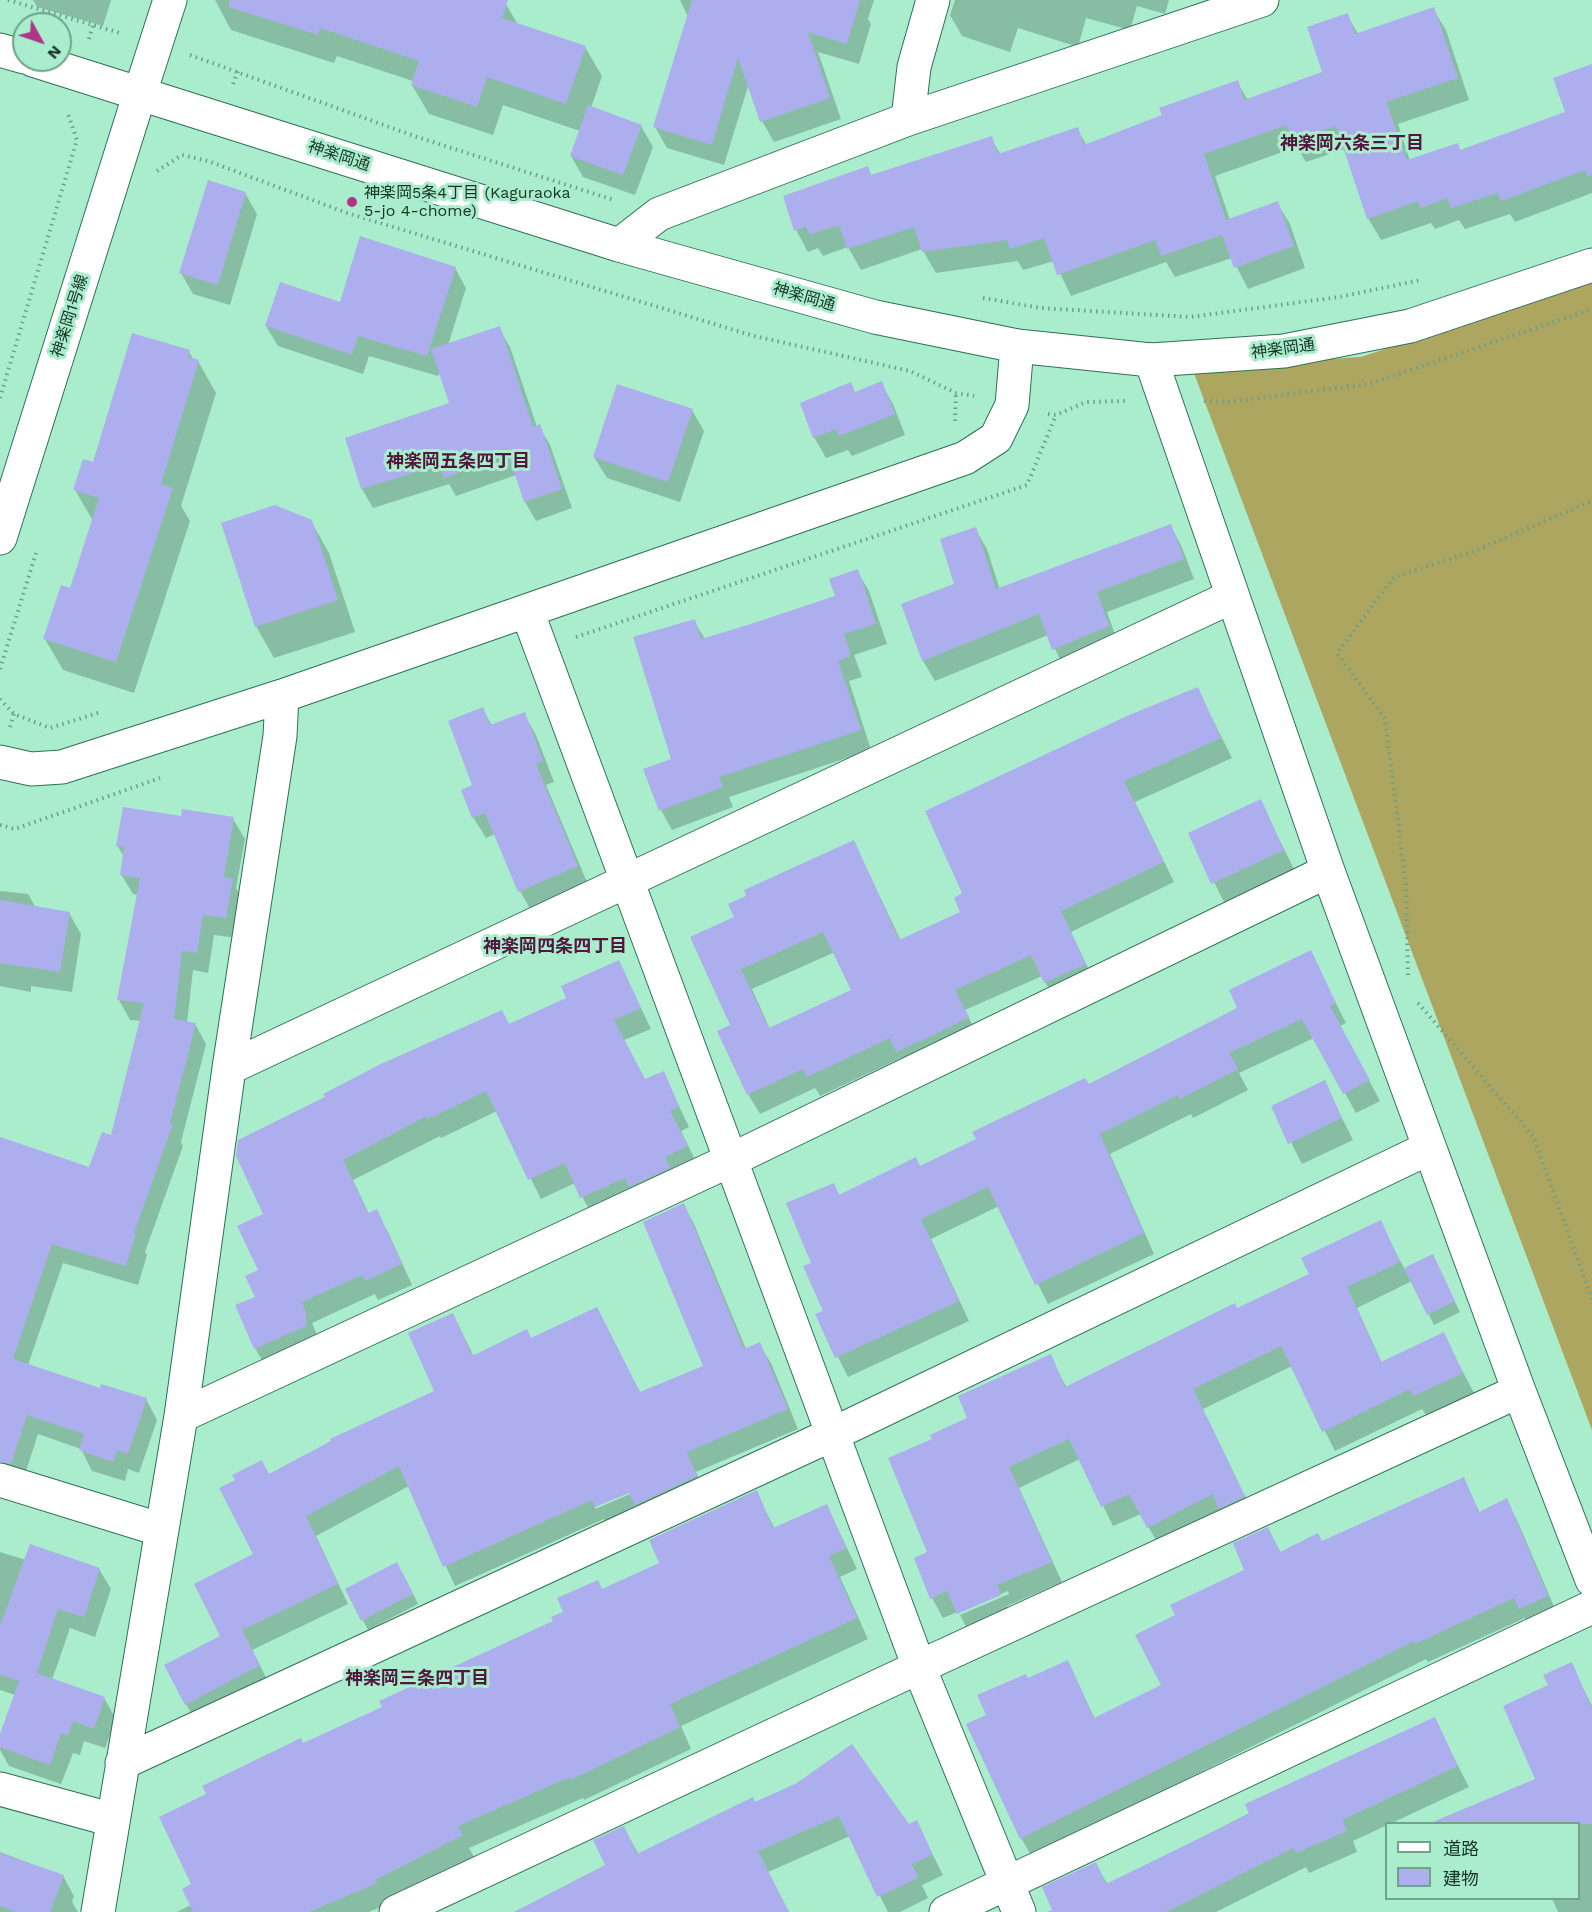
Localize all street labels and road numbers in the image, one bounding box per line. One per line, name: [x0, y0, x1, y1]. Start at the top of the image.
street label: 神楽岡通: [306, 137, 372, 175]
street label: 神楽岡1号線: [48, 272, 92, 360]
street label: 神楽岡通: [771, 279, 837, 315]
street label: 神楽岡通: [1250, 335, 1316, 363]

